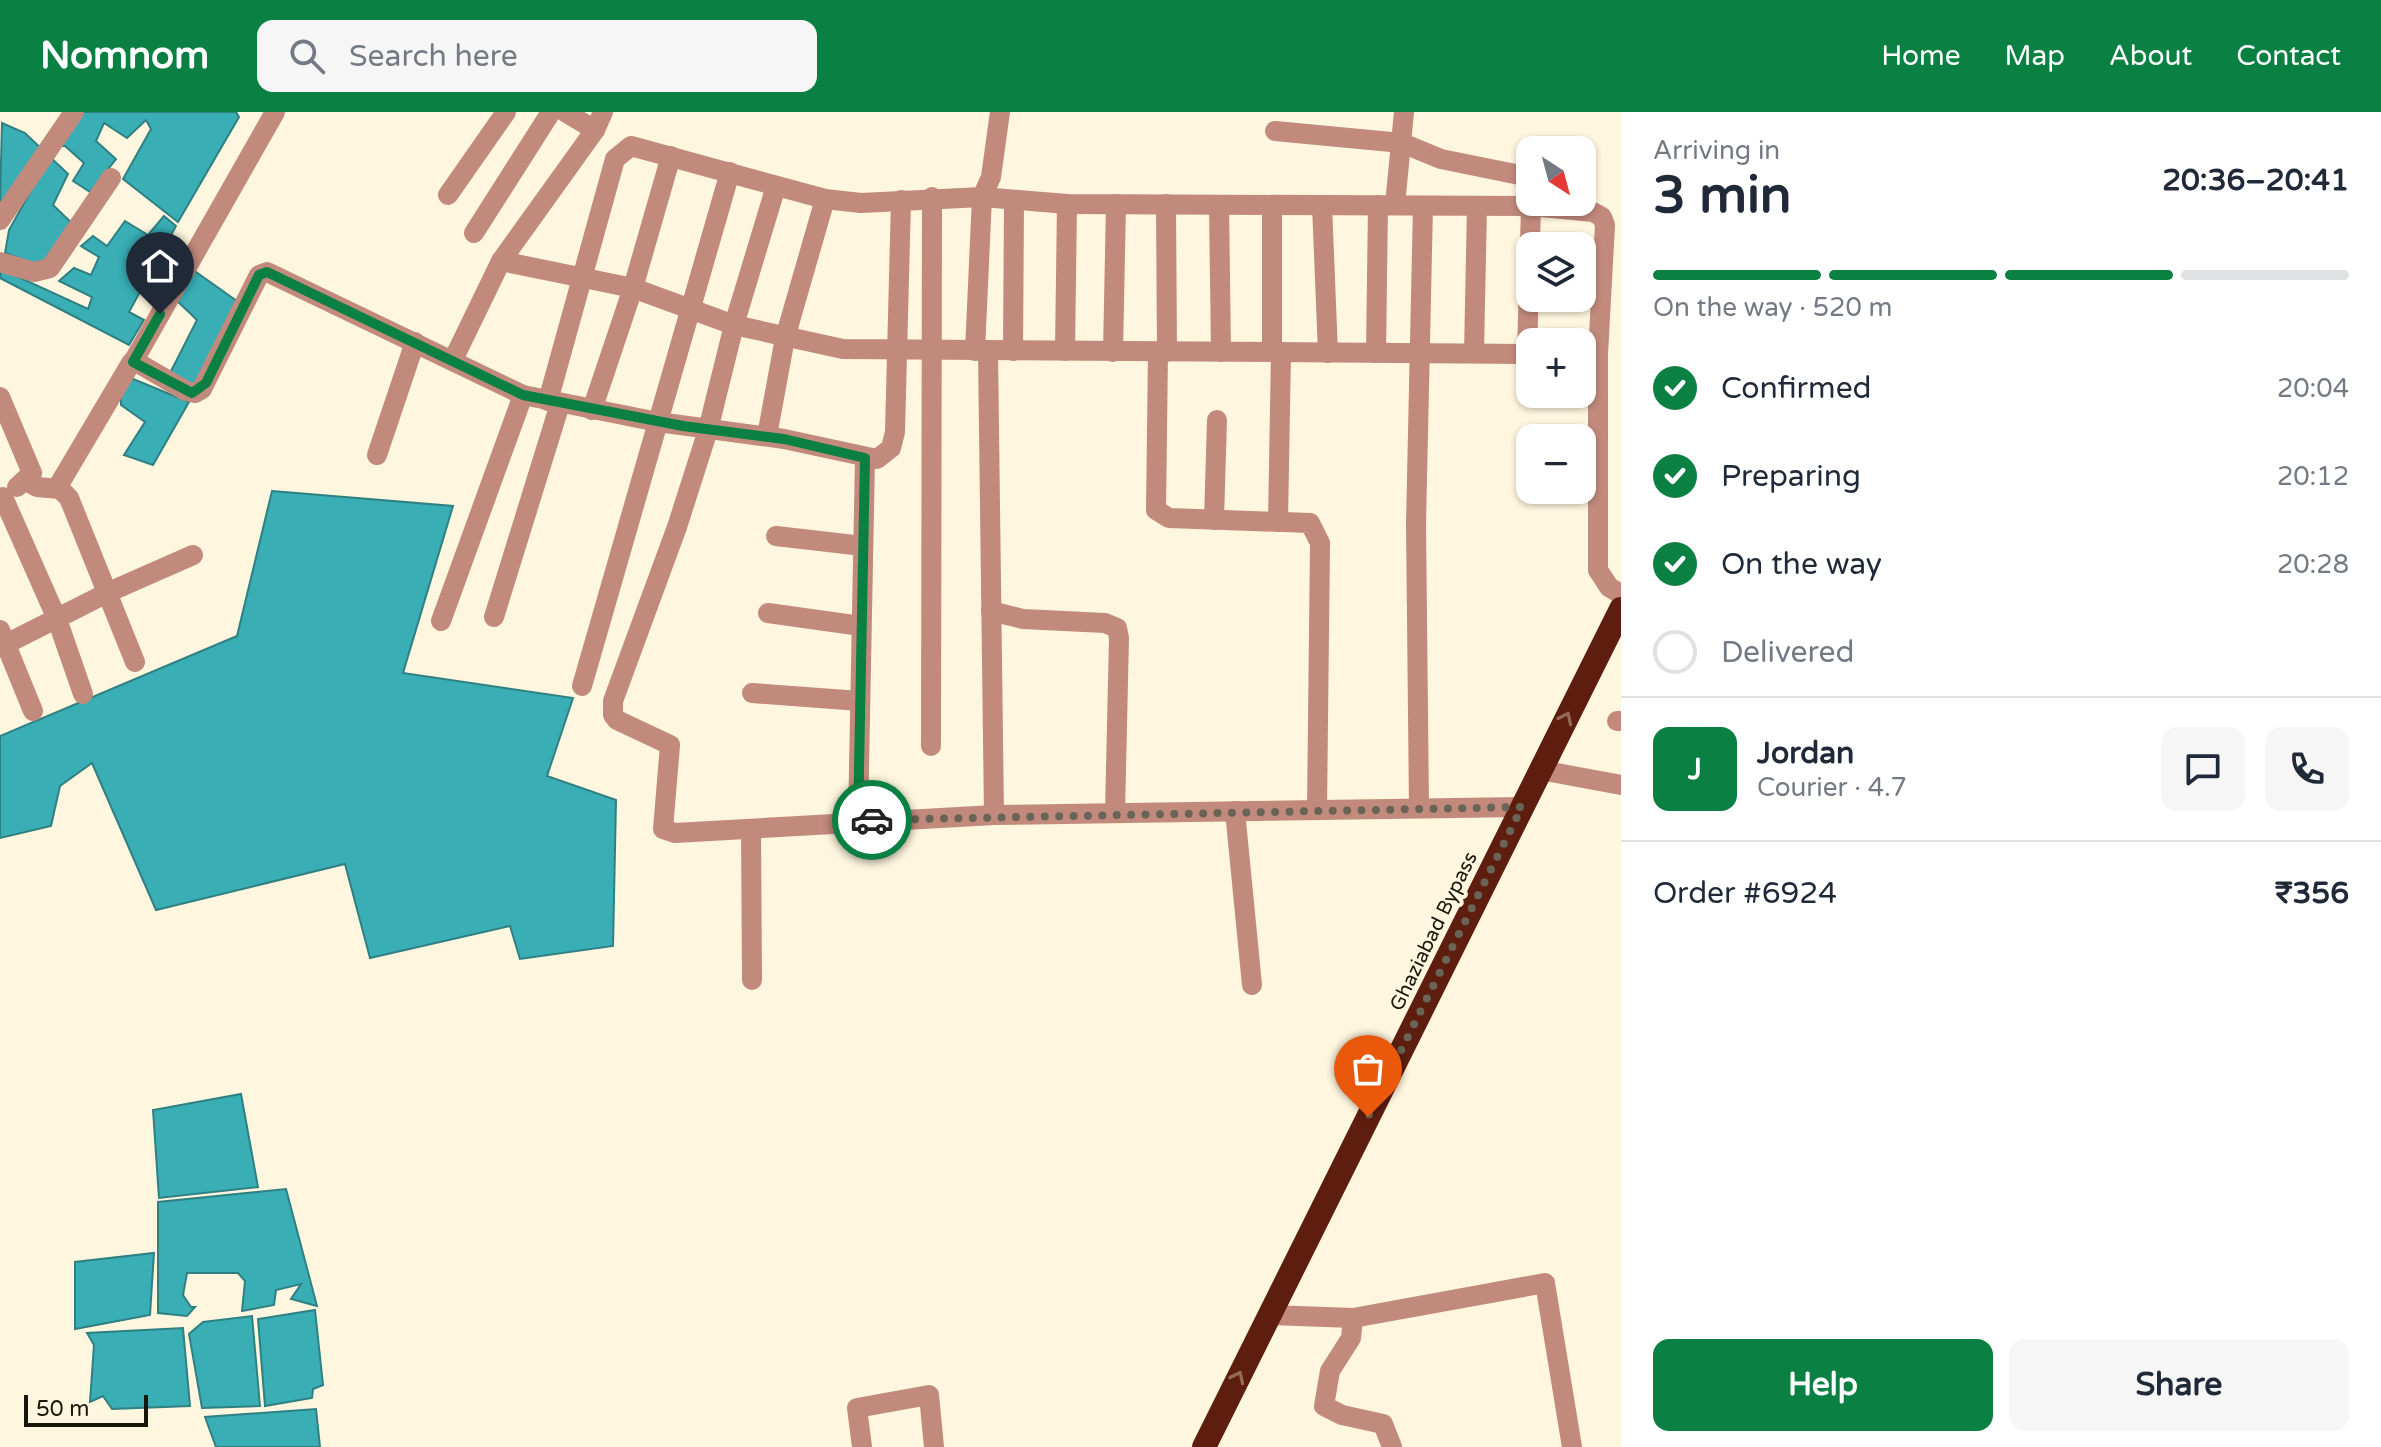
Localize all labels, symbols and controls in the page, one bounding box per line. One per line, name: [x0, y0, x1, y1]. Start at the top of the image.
search box: [257, 20, 817, 92]
text: Nomnom: [40, 33, 209, 79]
icon: search: [285, 34, 329, 78]
text: Search here: [349, 38, 518, 75]
text: Home: [1881, 39, 1961, 73]
text: Map: [2005, 39, 2065, 73]
text: About: [2109, 39, 2192, 73]
text: Contact: [2236, 39, 2341, 73]
text: Arriving in: [1653, 135, 1780, 166]
north arrow: [1516, 136, 1596, 216]
map controls: [1516, 136, 1596, 504]
text: 20:36–20:41: [2162, 162, 2349, 199]
text: 3 min: [1653, 164, 1792, 227]
pin: [126, 232, 194, 314]
button: layers: [1516, 232, 1596, 312]
icon: home: [138, 244, 182, 288]
text: On the way · 520 m: [1653, 292, 1892, 323]
button: +: [1516, 328, 1596, 408]
icon: check: [1653, 366, 1697, 410]
text: Confirmed: [1721, 370, 1872, 407]
text: 20:04: [2277, 373, 2349, 404]
button: −: [1516, 424, 1596, 504]
icon: check: [1653, 454, 1697, 498]
text: Preparing: [1721, 458, 1861, 495]
text: 20:12: [2277, 461, 2349, 492]
icon: check: [1653, 542, 1697, 586]
text: On the way: [1721, 546, 1882, 583]
text: 20:28: [2277, 549, 2349, 580]
text: Delivered: [1721, 634, 1855, 671]
one-way arrow: [1556, 712, 1572, 727]
button: chat: [2161, 727, 2245, 811]
button: phone: [2265, 727, 2349, 811]
text: Jordan: [1757, 735, 1854, 772]
text: J: [1688, 751, 1702, 788]
text: Courier · 4.7: [1757, 772, 1907, 803]
courier: [832, 780, 912, 860]
icon: car: [850, 798, 894, 842]
street label: Ghaziabad Bypass: [1385, 848, 1483, 1015]
text: Order #6924: [1653, 875, 1837, 912]
text: ₹356: [2275, 875, 2349, 912]
pin: [1334, 1035, 1402, 1117]
icon: bag: [1346, 1047, 1390, 1091]
button: Help: [1653, 1339, 1993, 1431]
button: Share: [2009, 1339, 2349, 1431]
one-way arrow: [1229, 1371, 1244, 1386]
scale bar: [24, 1391, 148, 1427]
text: 50 m: [36, 1396, 90, 1422]

